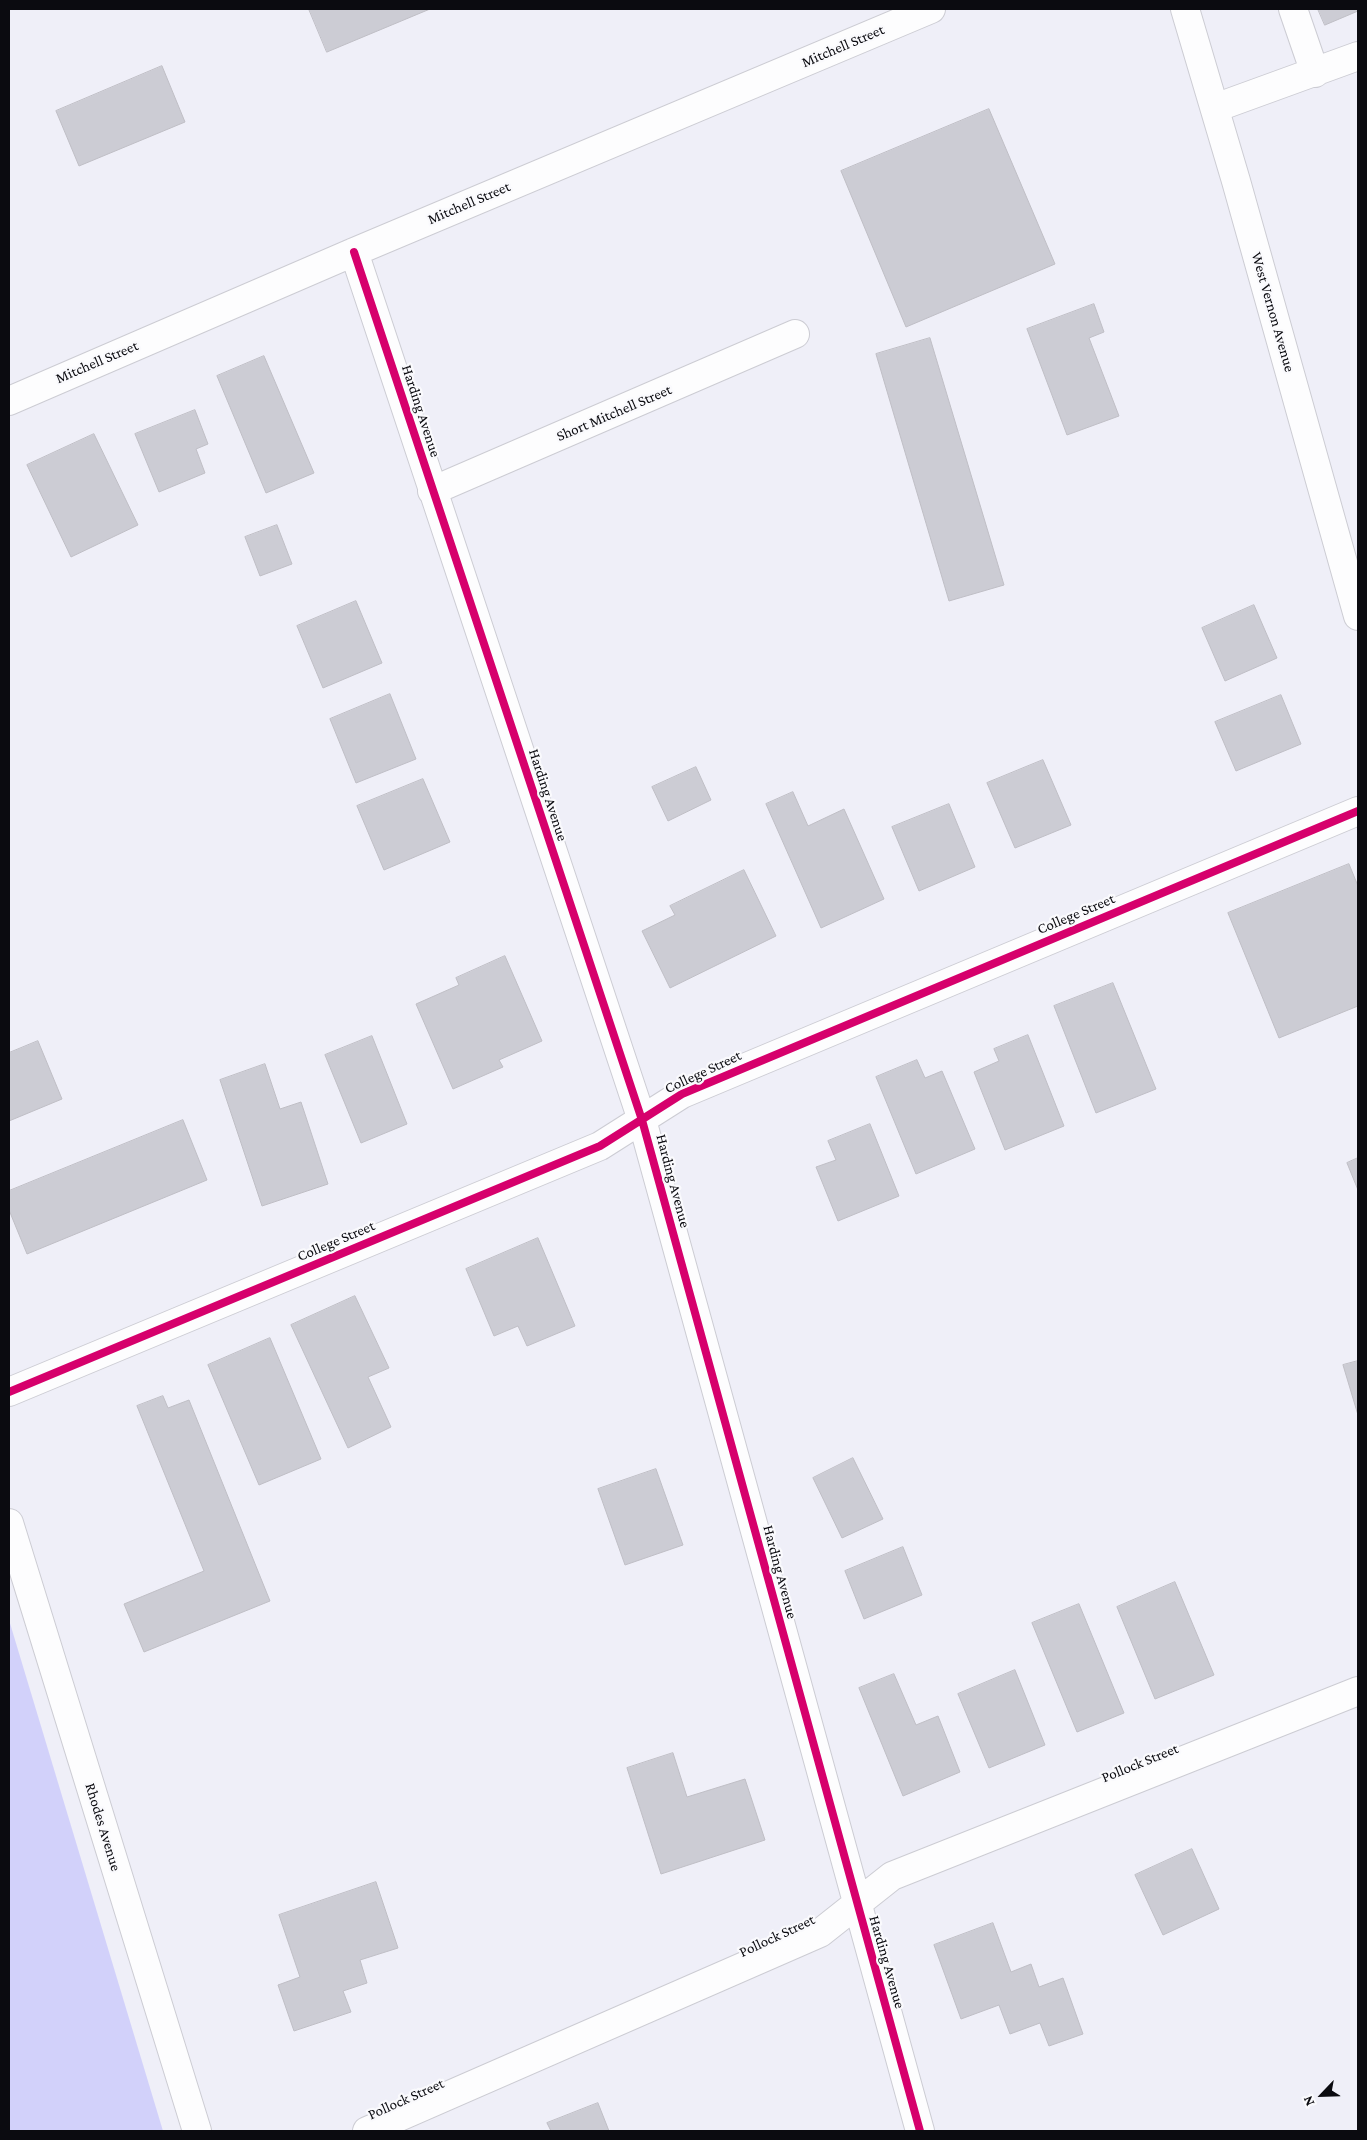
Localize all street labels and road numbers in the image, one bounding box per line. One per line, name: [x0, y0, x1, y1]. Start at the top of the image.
street label: Mitchell Street: [799, 21, 887, 71]
street label: Mitchell Street: [425, 178, 513, 228]
street label: West Vernon Avenue: [1247, 250, 1299, 374]
street label: Mitchell Street: [53, 337, 141, 387]
street label: Harding Avenue: [398, 363, 444, 459]
street label: Short Mitchell Street: [554, 381, 674, 445]
street label: Harding Avenue: [525, 747, 571, 843]
street label: College Street: [1035, 890, 1117, 938]
street label: College Street: [662, 1046, 744, 1098]
street label: Harding Avenue: [652, 1132, 694, 1230]
street label: College Street: [295, 1217, 377, 1265]
street label: Harding Avenue: [759, 1523, 801, 1621]
street label: Pollock Street: [1099, 1739, 1181, 1787]
street label: Rhodes Avenue: [81, 1781, 125, 1873]
street label: Pollock Street: [736, 1911, 818, 1961]
street label: Harding Avenue: [865, 1913, 909, 2011]
street label: Pollock Street: [365, 2074, 447, 2124]

